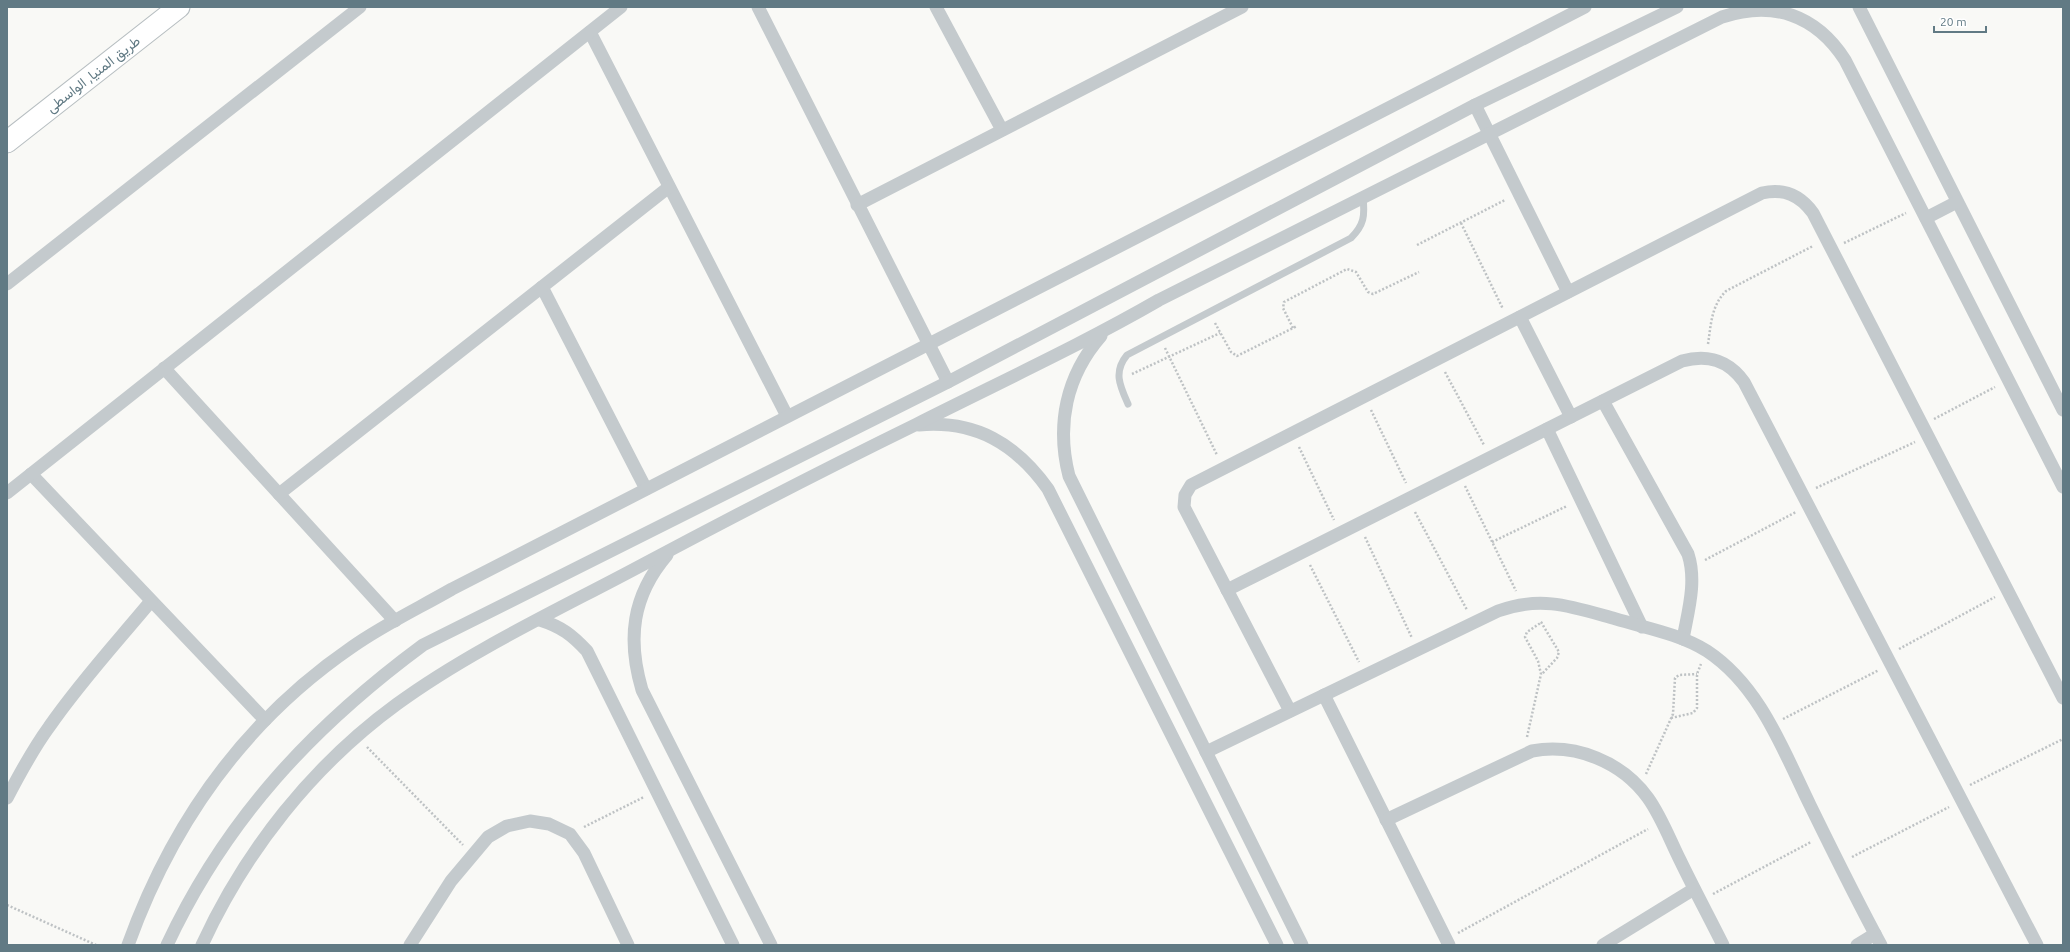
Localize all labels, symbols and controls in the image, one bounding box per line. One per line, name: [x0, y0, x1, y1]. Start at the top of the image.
scale bar: [1934, 8, 1986, 34]
text: 20 m: [1940, 15, 1967, 28]
street label: طريق المنيا, الواسطى: [43, 32, 144, 116]

